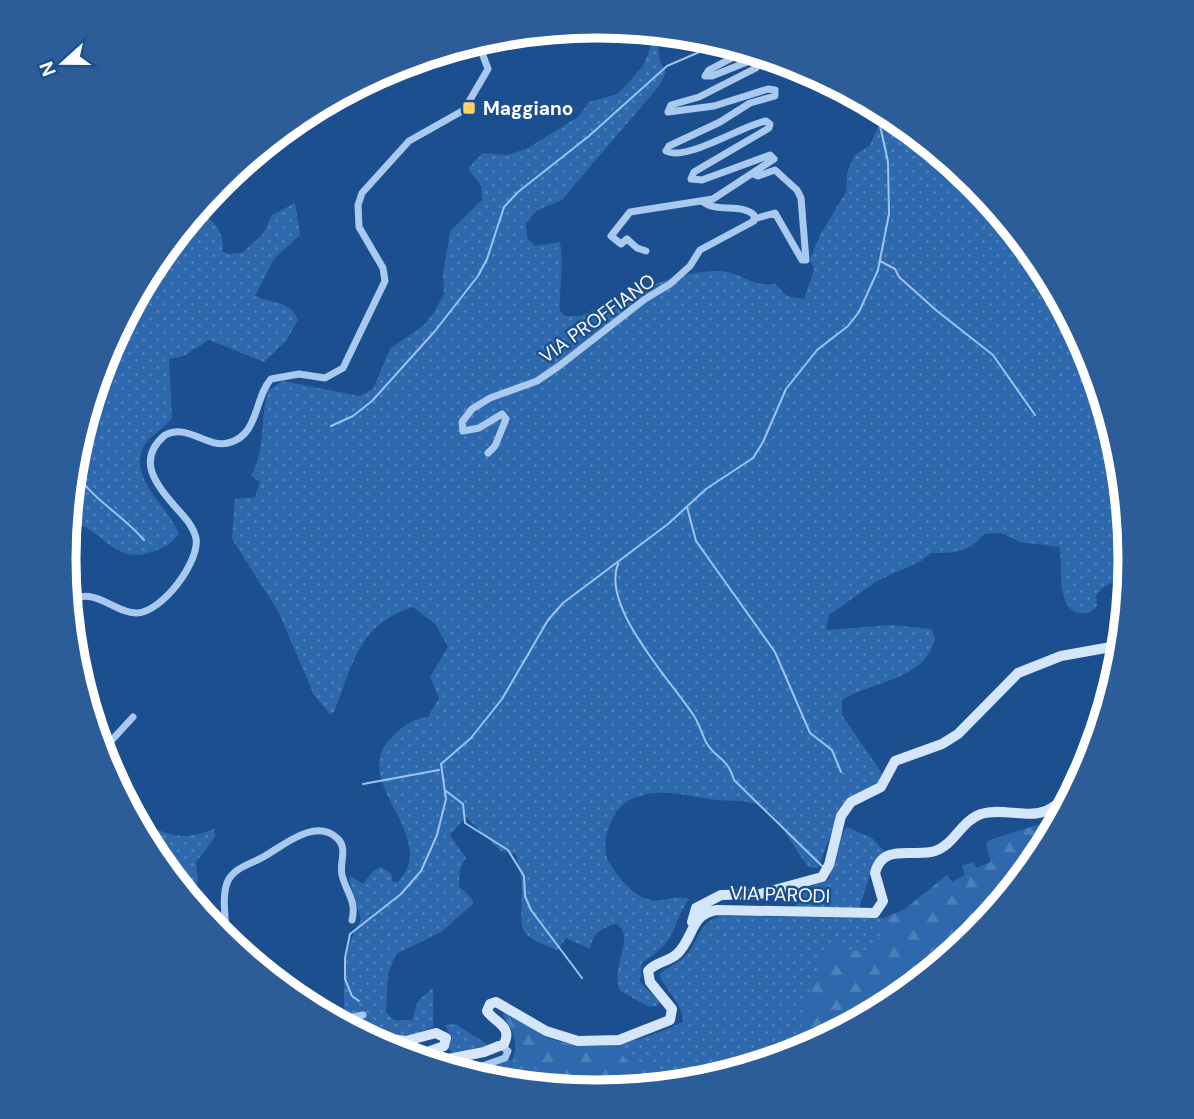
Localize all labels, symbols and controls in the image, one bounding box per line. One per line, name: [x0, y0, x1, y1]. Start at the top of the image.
north arrow: [28, 28, 98, 98]
text: N: [33, 58, 62, 80]
place label: Maggiano: [483, 96, 573, 121]
marker: Maggiano: [461, 100, 477, 116]
street label: VIA PROFFIANO: [534, 268, 660, 369]
street label: VIA PARODI: [729, 880, 831, 909]

